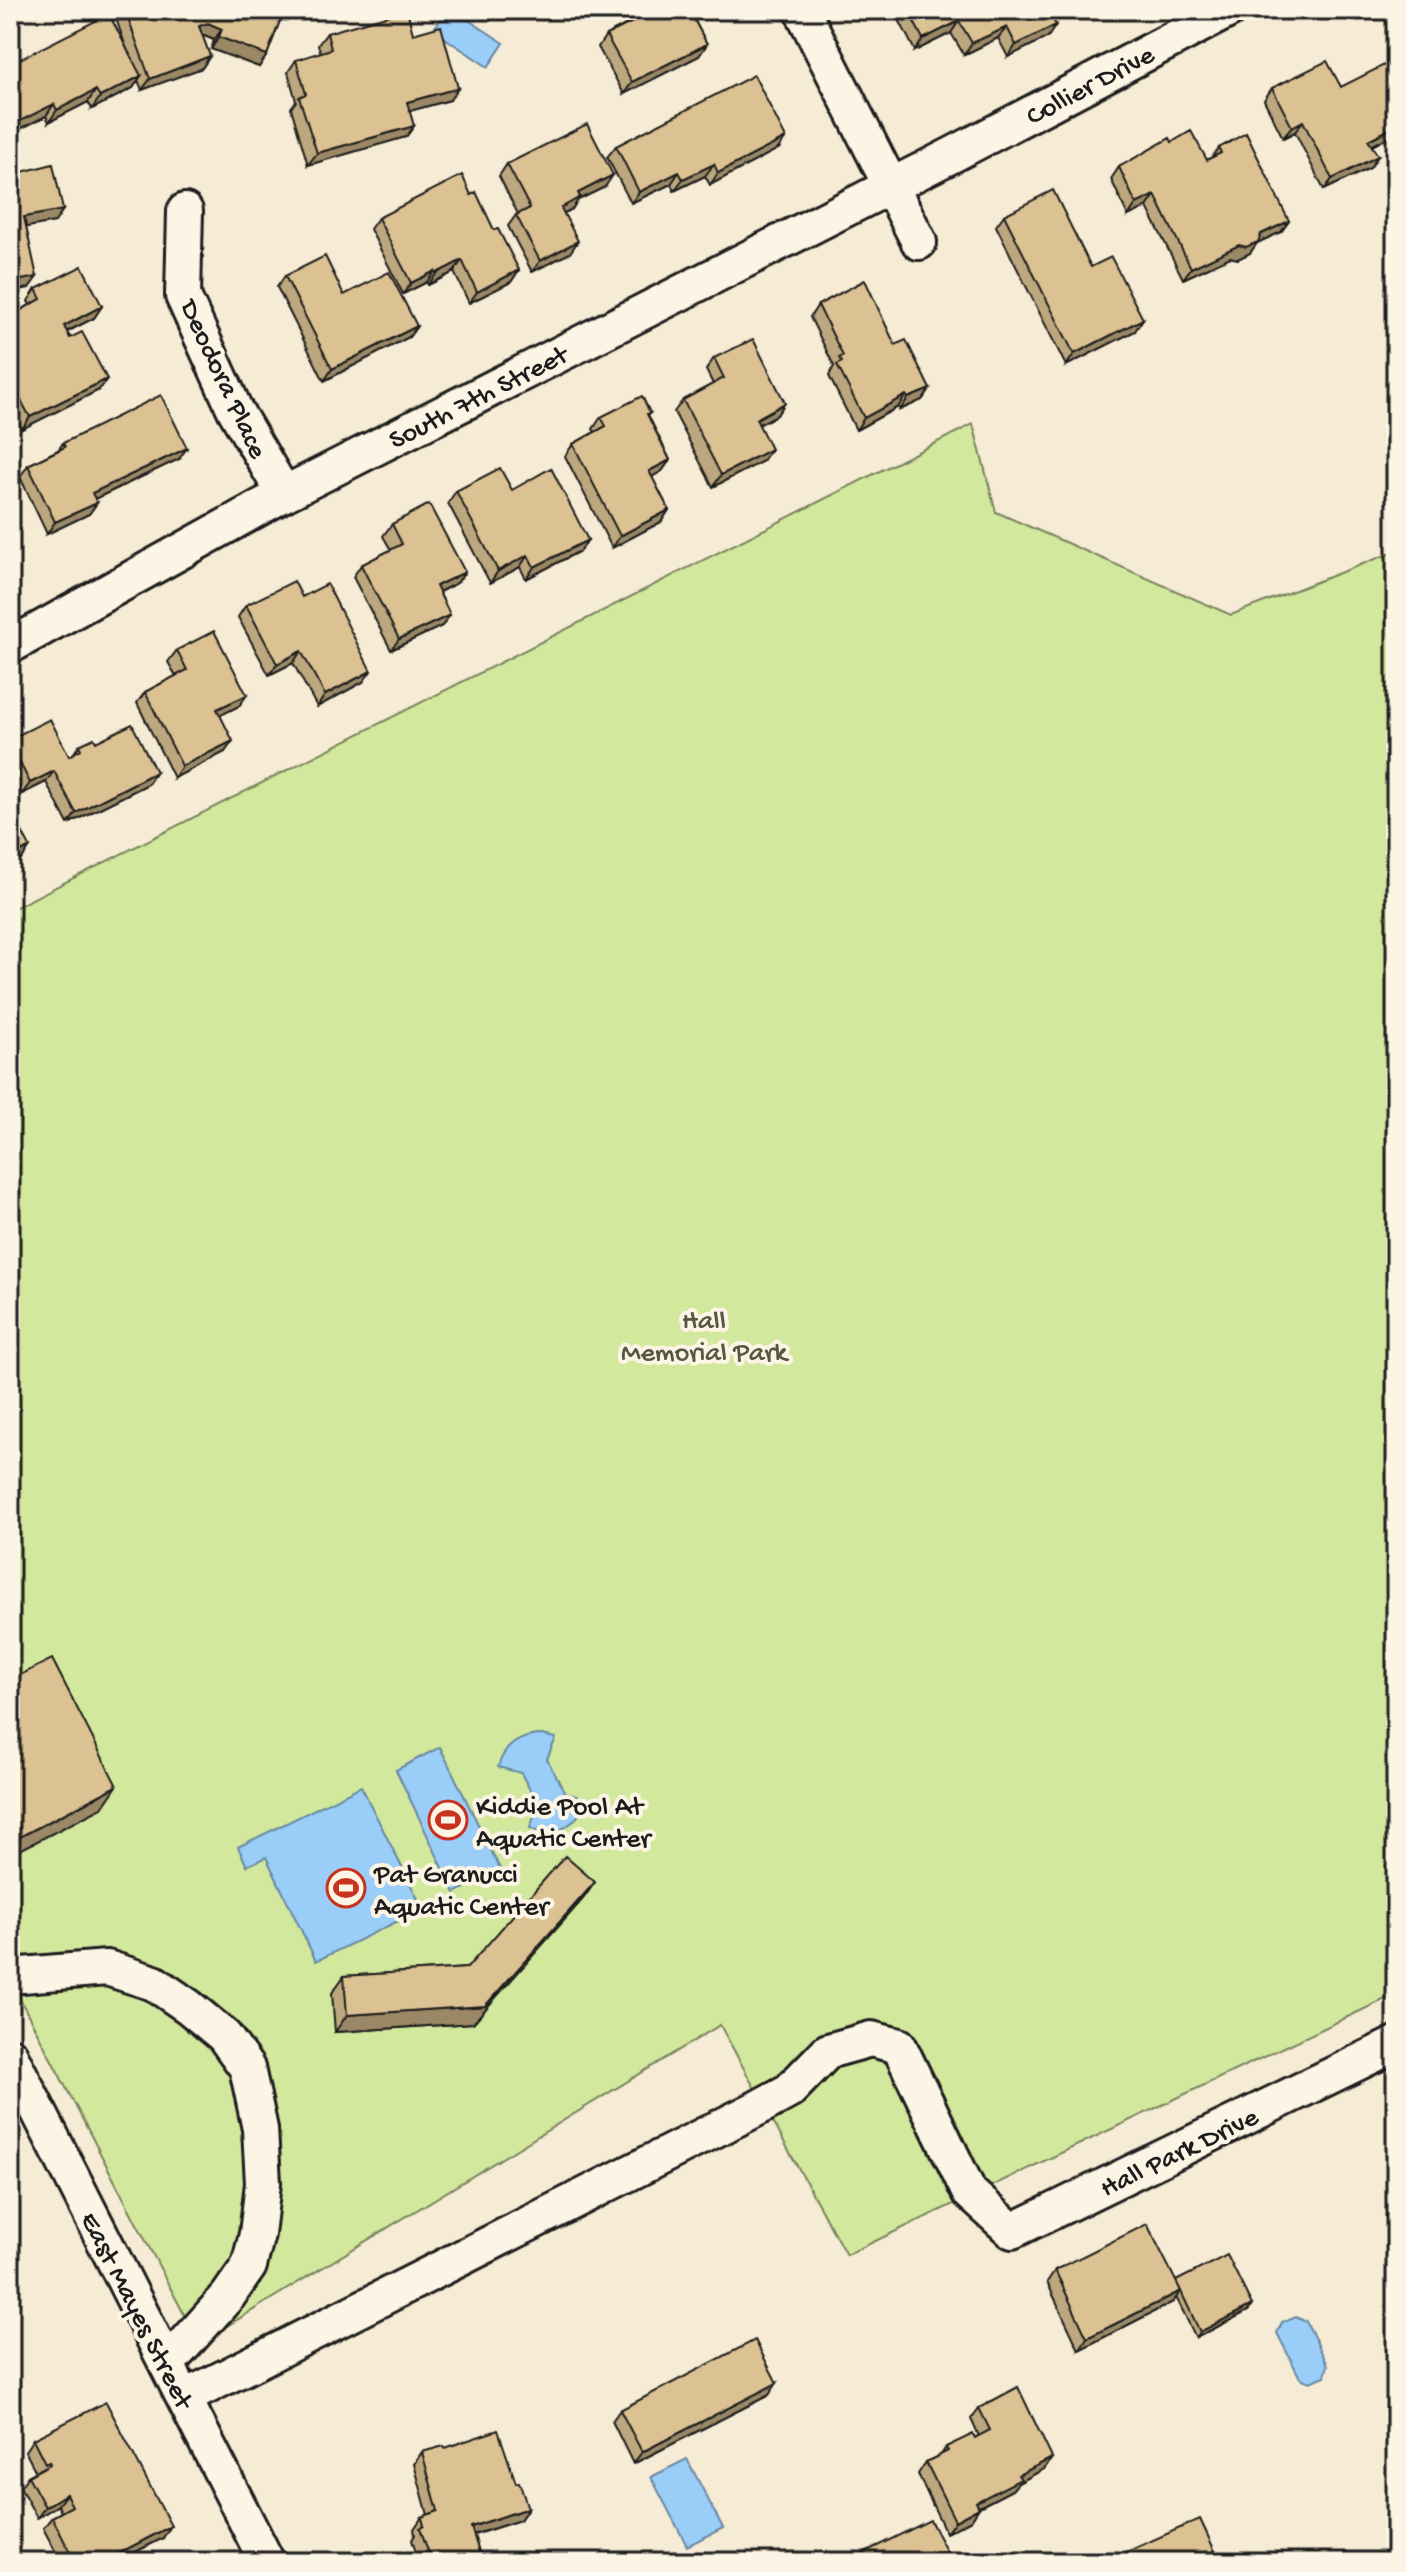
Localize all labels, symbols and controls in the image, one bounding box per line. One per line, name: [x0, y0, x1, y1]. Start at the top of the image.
street label: Collier Drive: [1021, 39, 1161, 134]
street label: Deodora Place: [170, 293, 273, 465]
street label: South 7th Street: [384, 339, 576, 458]
park label: Hall Memorial Park: [621, 1306, 790, 1371]
place label: Kiddie Pool At Aquatic Center: [476, 1792, 652, 1857]
sports icon: Kiddie Pool At Aquatic Center: [427, 1799, 469, 1841]
place label: Pat Granucci Aquatic Center: [373, 1860, 550, 1925]
sports icon: Pat Granucci Aquatic Center: [325, 1867, 367, 1909]
street label: Hall Park Drive: [1096, 2101, 1265, 2206]
street label: East Mayes Street: [71, 2207, 200, 2417]

